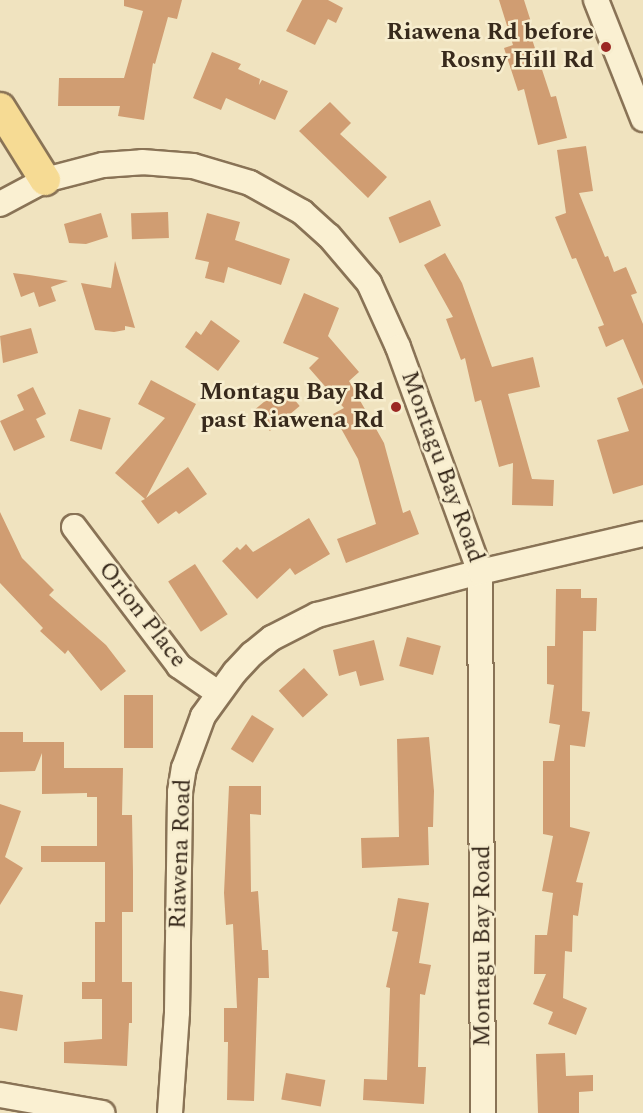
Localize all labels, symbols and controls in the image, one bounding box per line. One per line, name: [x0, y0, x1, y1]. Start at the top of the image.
place label: Riawena Rd before Rosny Hill Rd: [386, 19, 594, 75]
marker: Riawena Rd before Rosny Hill Rd: [599, 40, 613, 54]
street label: Montagu Bay Road: [394, 367, 490, 567]
place label: Montagu Bay Rd past Riawena Rd: [199, 379, 384, 435]
marker: Montagu Bay Rd past Riawena Rd: [389, 400, 403, 414]
street label: Orion Place: [92, 556, 192, 674]
street label: Riawena Road: [164, 778, 198, 930]
street label: Montagu Bay Road: [469, 845, 497, 1047]

